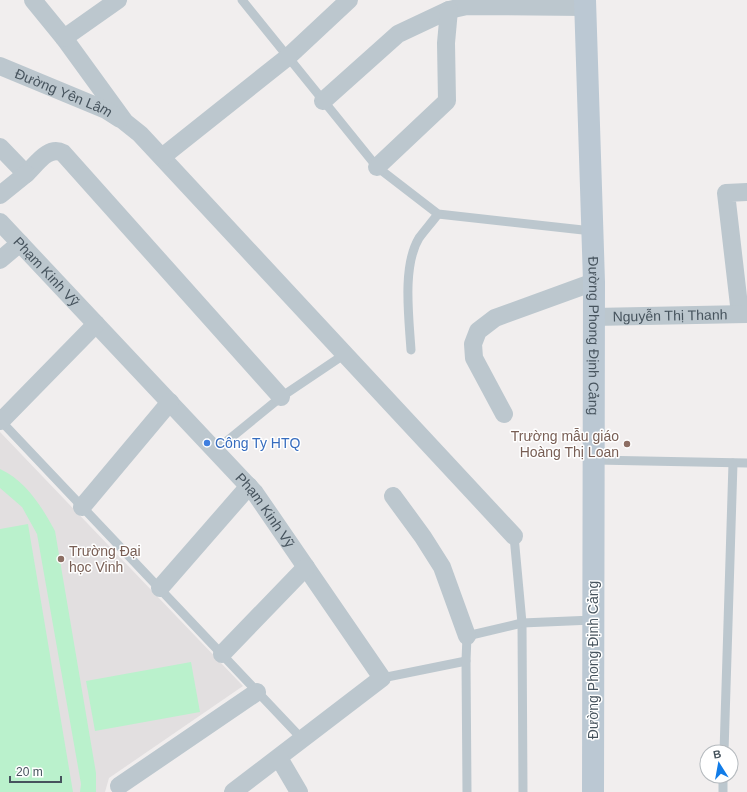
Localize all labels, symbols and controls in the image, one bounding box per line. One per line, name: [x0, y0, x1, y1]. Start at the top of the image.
street label: Đường Yên Lâm: [13, 65, 116, 120]
street label: Phạm Kinh Vỹ: [10, 234, 83, 309]
street label: Đường Phong Định Cảng: [585, 256, 602, 415]
street label: Nguyễn Thị Thanh: [612, 306, 728, 325]
place label: Trường mẫu giáo Hoàng Thị Loan: [511, 428, 619, 460]
place label: Công Ty HTQ: [215, 435, 300, 451]
marker: Công Ty HTQ: [202, 438, 212, 448]
marker: Trường mẫu giáo Hoàng Thị Loan: [622, 439, 632, 449]
street label: Phạm Kinh Vỹ: [232, 470, 298, 551]
place label: Trường Đại học Vinh: [69, 543, 141, 575]
marker: Trường Đại học Vinh: [56, 554, 66, 564]
street label: Đường Phong Định Cảng: [585, 581, 601, 739]
north arrow: [699, 744, 739, 784]
text: B: [712, 748, 722, 761]
scale bar: [10, 758, 61, 784]
text: 20 m: [16, 765, 43, 779]

